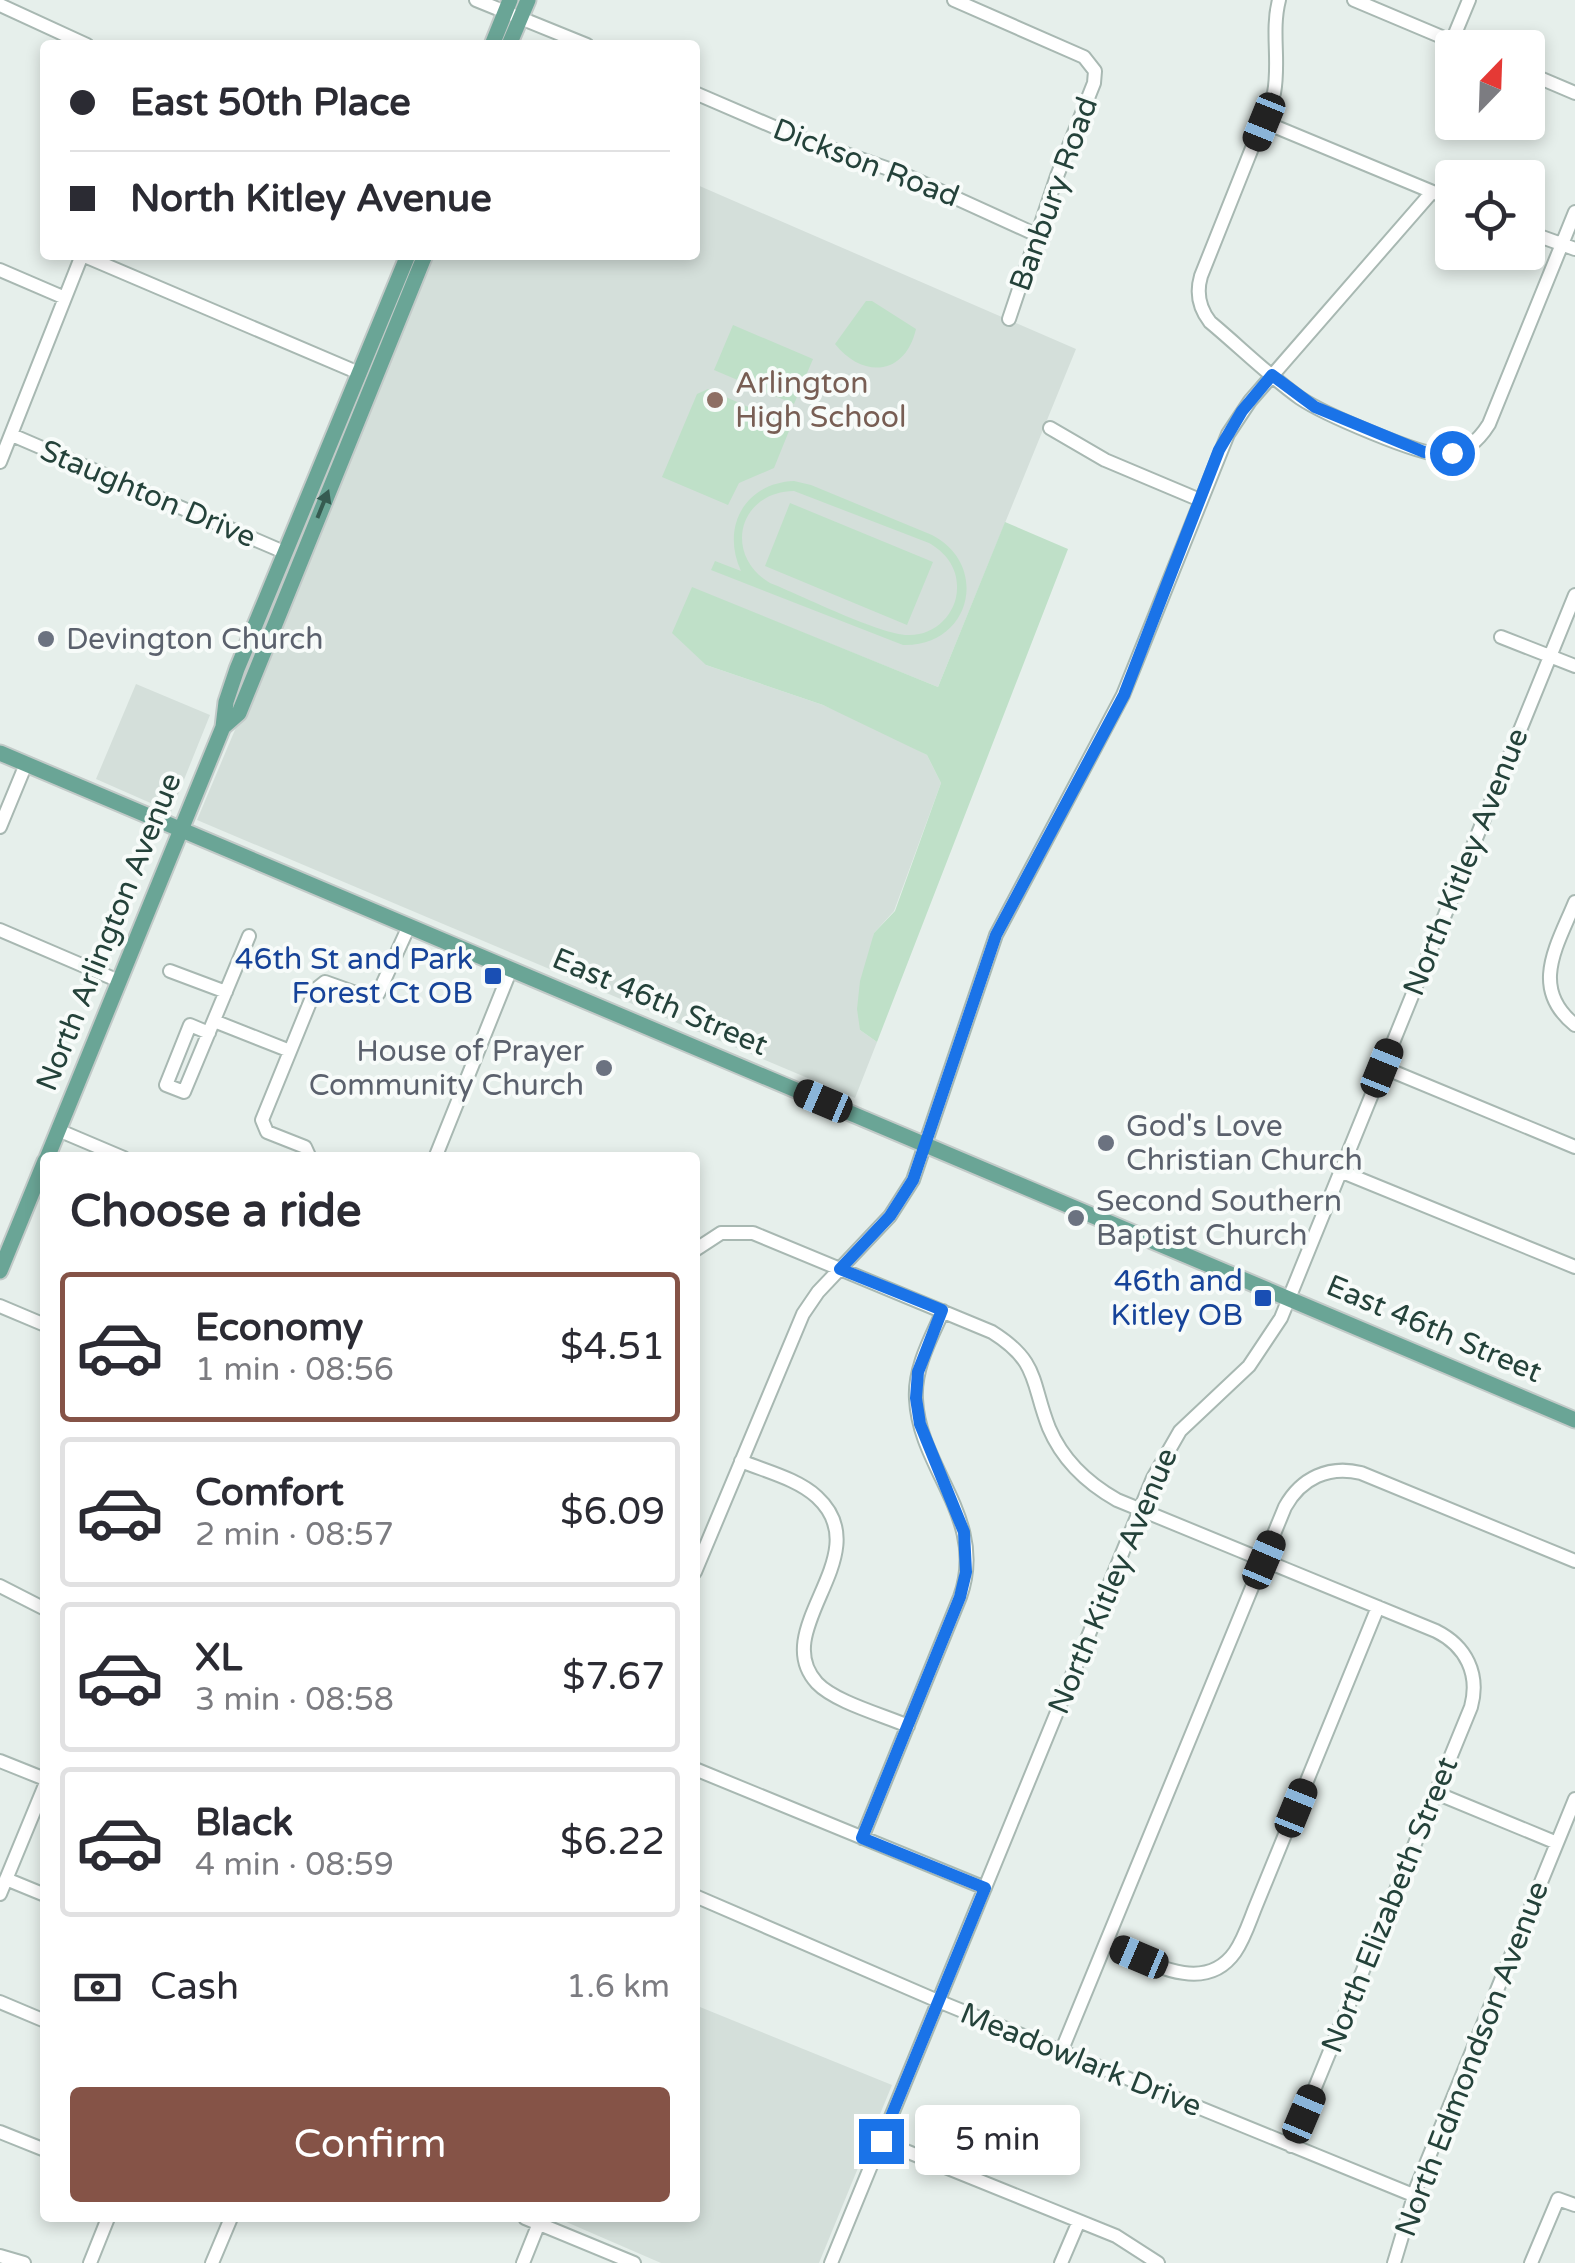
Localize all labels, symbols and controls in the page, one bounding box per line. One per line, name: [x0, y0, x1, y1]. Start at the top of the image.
north arrow: [1435, 30, 1545, 140]
map controls: [1435, 30, 1545, 270]
text: East 50th Place: [130, 80, 411, 126]
car: [1239, 89, 1289, 155]
street label: Banbury Road: [1002, 92, 1106, 296]
street label: Dickson Road: [768, 111, 964, 215]
button: locate: [1435, 160, 1545, 270]
text: North Kitley Avenue: [130, 176, 492, 222]
place label: Arlington High School: [735, 365, 907, 436]
marker: Arlington High School: [704, 389, 726, 411]
route start: [1430, 431, 1475, 476]
street label: Staughton Drive: [35, 432, 261, 556]
one-way arrow: [316, 489, 332, 519]
place label: Devington Church: [66, 621, 324, 658]
marker: Devington Church: [35, 628, 57, 650]
street label: North Kitley Avenue: [1395, 723, 1537, 1001]
street label: North Arlington Avenue: [28, 768, 190, 1096]
street label: East 46th Street: [547, 940, 773, 1064]
place label: 46th St and Park Forest Ct OB: [235, 941, 473, 1012]
marker: 46th St and Park Forest Ct OB: [482, 965, 504, 987]
place label: House of Prayer Community Church: [309, 1033, 585, 1104]
car: [1357, 1035, 1407, 1101]
marker: House of Prayer Community Church: [593, 1057, 615, 1079]
car: [790, 1075, 856, 1127]
place label: God's Love Christian Church: [1126, 1108, 1363, 1179]
marker: God's Love Christian Church: [1095, 1132, 1117, 1154]
place label: Second Southern Baptist Church: [1096, 1183, 1342, 1254]
text: Choose a ride: [70, 1185, 361, 1239]
marker: Second Southern Baptist Church: [1065, 1207, 1087, 1229]
place label: 46th and Kitley OB: [1111, 1263, 1243, 1334]
street label: East 46th Street: [1321, 1267, 1547, 1391]
marker: 46th and Kitley OB: [1252, 1287, 1274, 1309]
icon: car: [75, 1302, 165, 1392]
text: Economy: [195, 1305, 363, 1351]
text: $4.51: [560, 1324, 665, 1370]
text: 1 min · 08:56: [195, 1351, 394, 1389]
street label: North Kitley Avenue: [1040, 1442, 1186, 1720]
icon: car: [75, 1467, 165, 1557]
text: Comfort: [195, 1470, 344, 1516]
text: $6.09: [560, 1489, 665, 1535]
text: 2 min · 08:57: [195, 1516, 394, 1554]
car: [1238, 1527, 1290, 1593]
icon: car: [75, 1632, 165, 1722]
text: XL: [195, 1635, 242, 1681]
text: $7.67: [562, 1654, 665, 1700]
text: 3 min · 08:58: [195, 1681, 394, 1719]
street label: North Elizabeth Street: [1314, 1752, 1466, 2058]
car: [1271, 1775, 1321, 1841]
icon: car: [75, 1797, 165, 1887]
text: Black: [195, 1800, 293, 1846]
text: $6.22: [560, 1819, 665, 1865]
text: 4 min · 08:59: [195, 1846, 394, 1884]
street label: North Edmondson Avenue: [1387, 1876, 1557, 2242]
car: [1106, 1931, 1172, 1983]
icon: cash: [70, 1960, 125, 2015]
text: Cash: [150, 1964, 239, 2010]
text: 1.6 km: [566, 1968, 670, 2006]
street label: Meadowlark Drive: [955, 1995, 1207, 2125]
car: [1278, 2081, 1330, 2147]
button: Confirm: [70, 2087, 670, 2202]
callout: 5 min: [916, 2106, 1081, 2176]
route end: [859, 2119, 904, 2164]
text: 5 min: [955, 2121, 1040, 2159]

